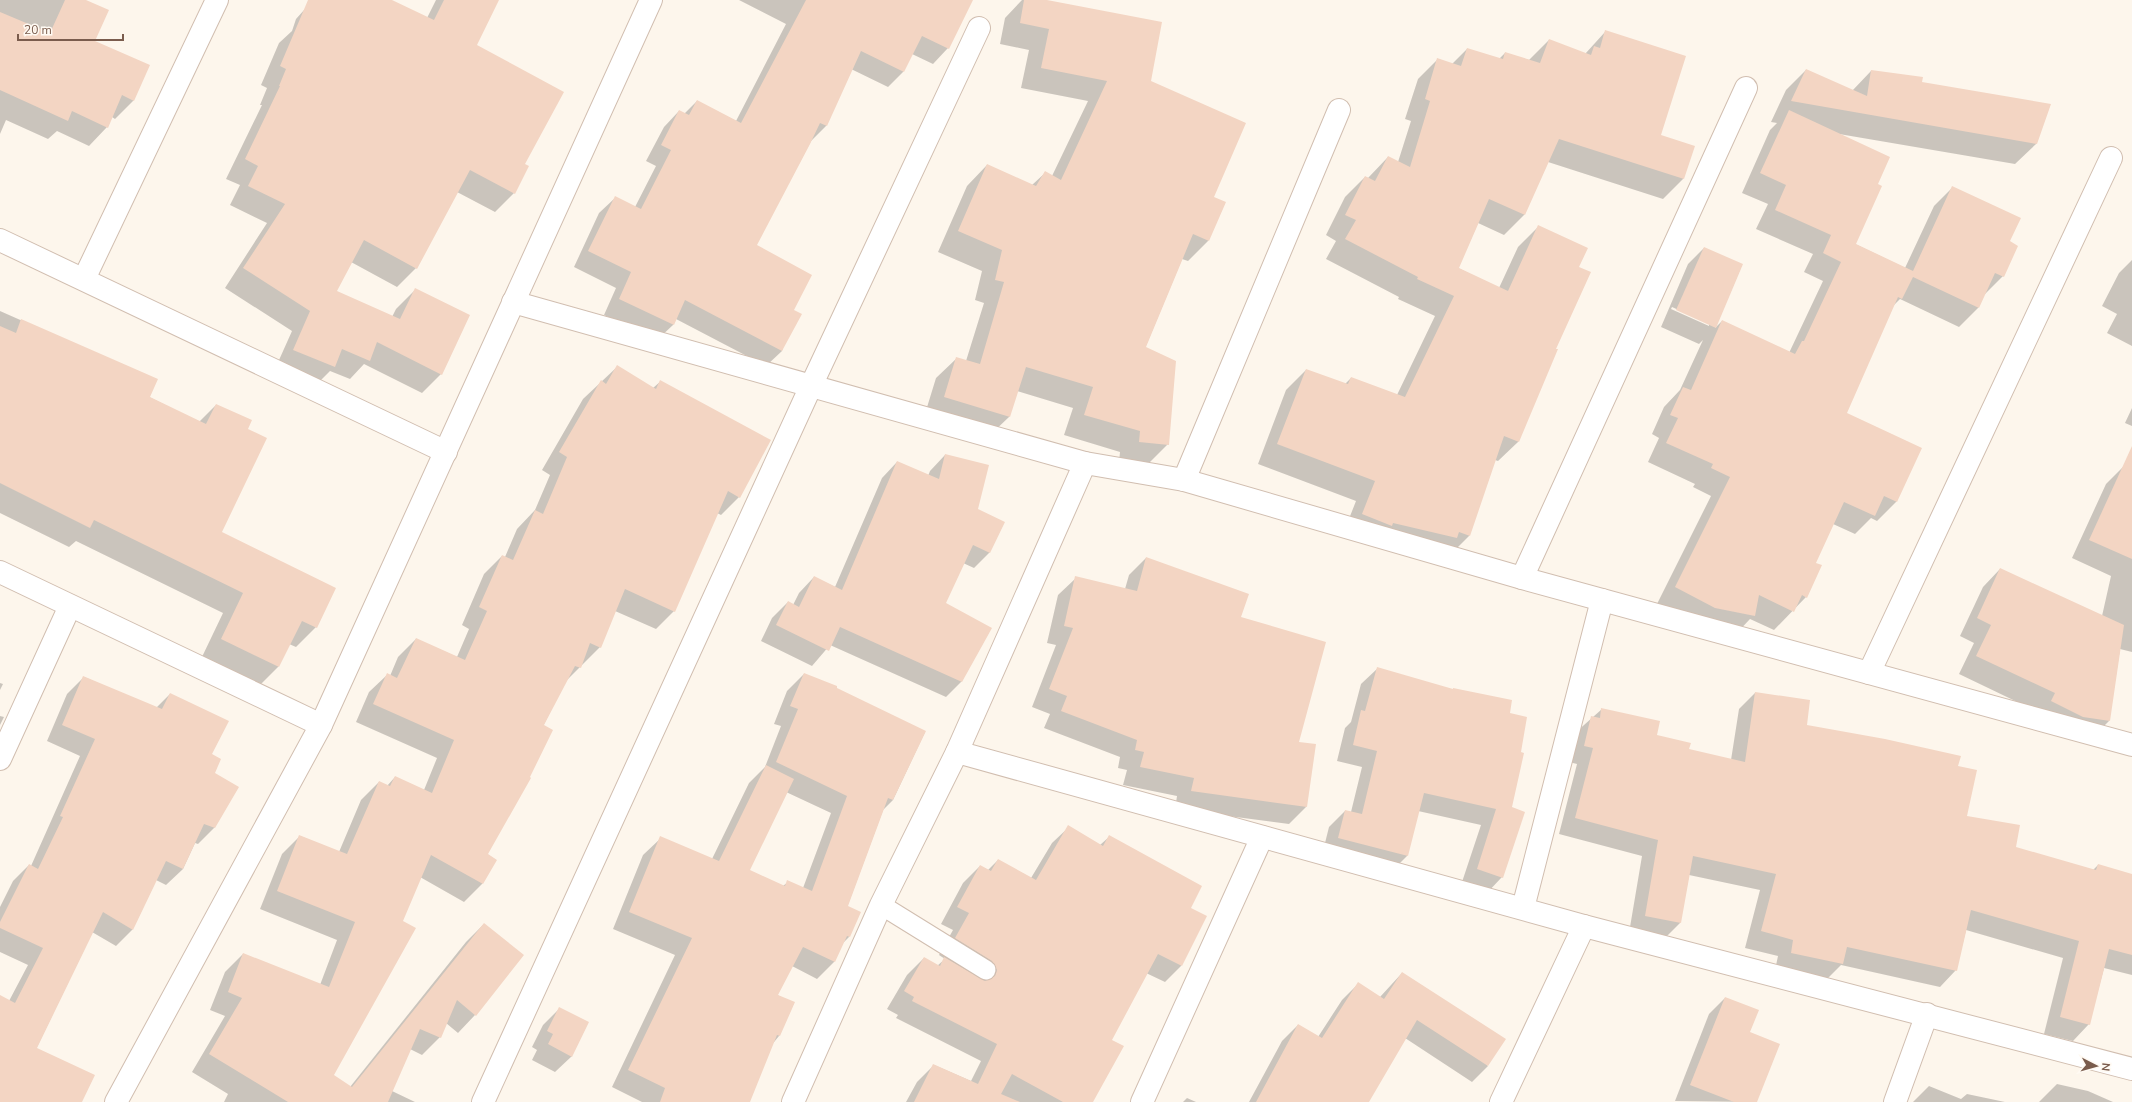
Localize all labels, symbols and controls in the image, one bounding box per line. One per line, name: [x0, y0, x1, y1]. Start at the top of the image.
scale bar: [18, 16, 123, 42]
text: 20 m: [24, 22, 52, 38]
north arrow: [2076, 1046, 2116, 1086]
text: N: [2098, 1062, 2113, 1072]

